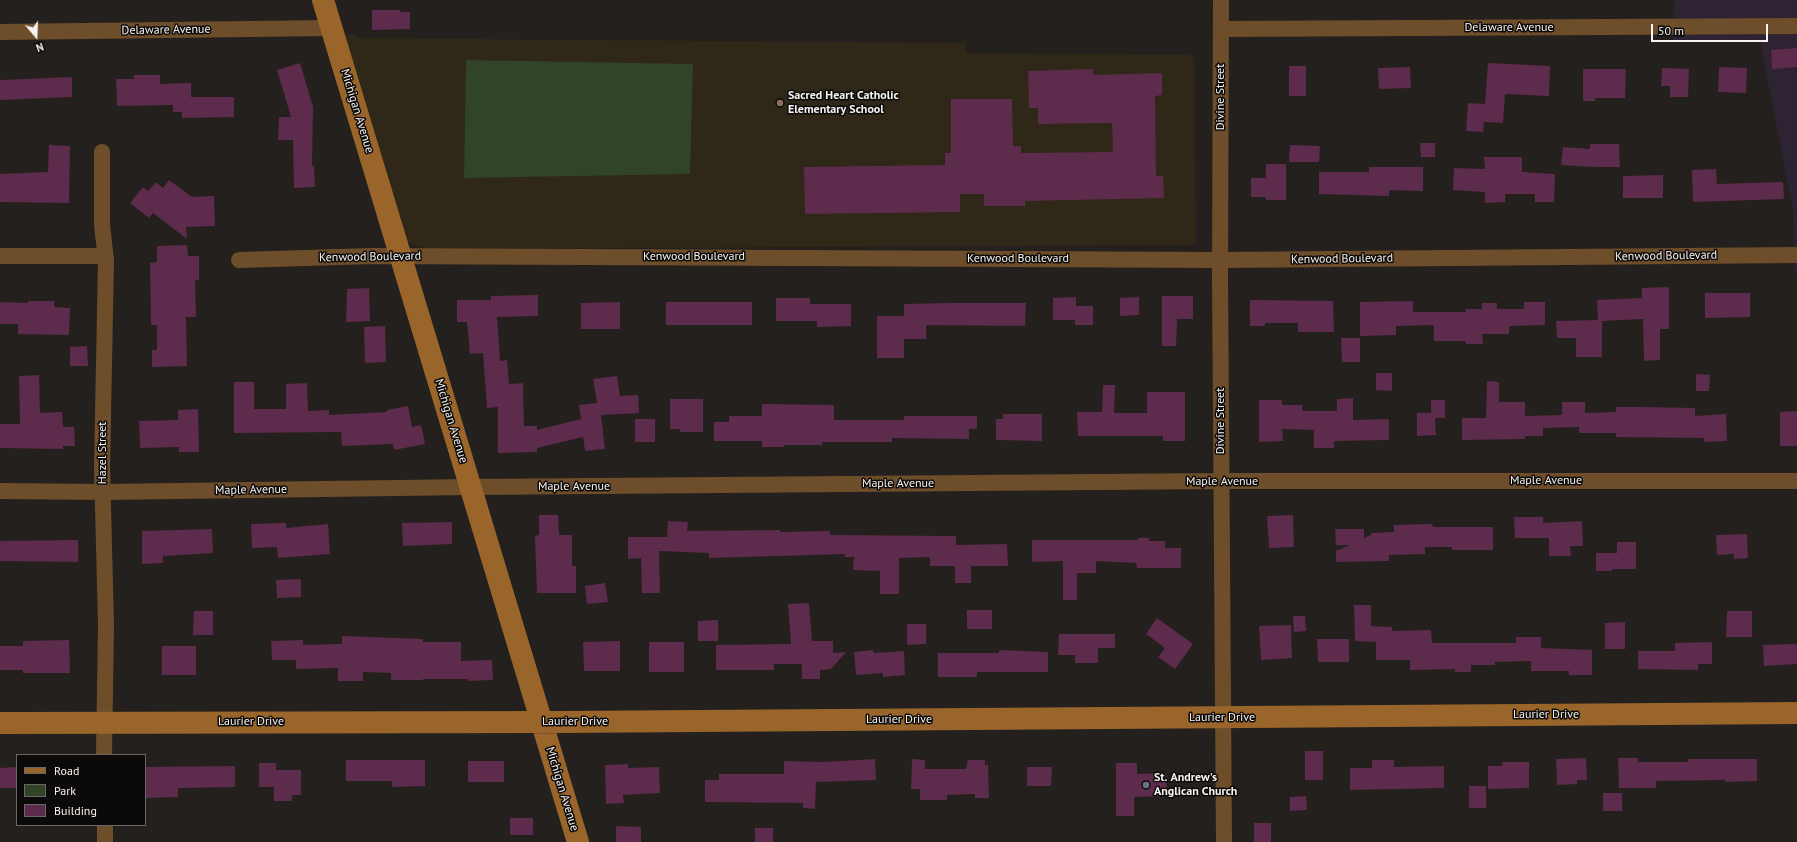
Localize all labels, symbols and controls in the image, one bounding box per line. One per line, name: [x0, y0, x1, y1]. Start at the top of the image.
north arrow: [16, 16, 56, 56]
scale bar: [1653, 16, 1770, 42]
street label: Delaware Avenue: [1464, 21, 1554, 35]
street label: Delaware Avenue: [121, 22, 211, 38]
text: 50 m: [1658, 23, 1684, 38]
text: N: [34, 40, 46, 55]
street label: Divine Street: [1214, 64, 1228, 130]
street label: Michigan Avenue: [337, 67, 377, 155]
place label: Sacred Heart Catholic Elementary School: [788, 89, 899, 117]
marker: Sacred Heart Catholic Elementary School: [775, 98, 785, 108]
street label: Kenwood Boulevard: [1615, 248, 1717, 264]
street label: Kenwood Boulevard: [319, 249, 421, 265]
street label: Kenwood Boulevard: [643, 250, 745, 264]
street label: Kenwood Boulevard: [1291, 251, 1393, 267]
street label: Kenwood Boulevard: [967, 252, 1069, 266]
street label: Michigan Avenue: [431, 377, 471, 465]
street label: Divine Street: [1214, 388, 1228, 454]
street label: Hazel Street: [96, 422, 110, 484]
street label: Maple Avenue: [1510, 474, 1582, 488]
street label: Maple Avenue: [1186, 475, 1258, 489]
street label: Maple Avenue: [862, 477, 934, 491]
street label: Maple Avenue: [538, 480, 610, 494]
street label: Maple Avenue: [215, 482, 287, 498]
street label: Laurier Drive: [1513, 708, 1579, 722]
street label: Laurier Drive: [1189, 711, 1255, 725]
street label: Laurier Drive: [866, 713, 932, 727]
street label: Laurier Drive: [218, 715, 284, 729]
street label: Laurier Drive: [542, 715, 608, 729]
street label: Michigan Avenue: [542, 745, 582, 833]
legend: [16, 754, 146, 826]
text: Road: [54, 763, 79, 778]
place label: St. Andrew's Anglican Church: [1154, 771, 1237, 799]
marker: St. Andrew's Anglican Church: [1141, 780, 1151, 790]
text: Park: [54, 783, 76, 798]
text: Building: [54, 803, 97, 818]

